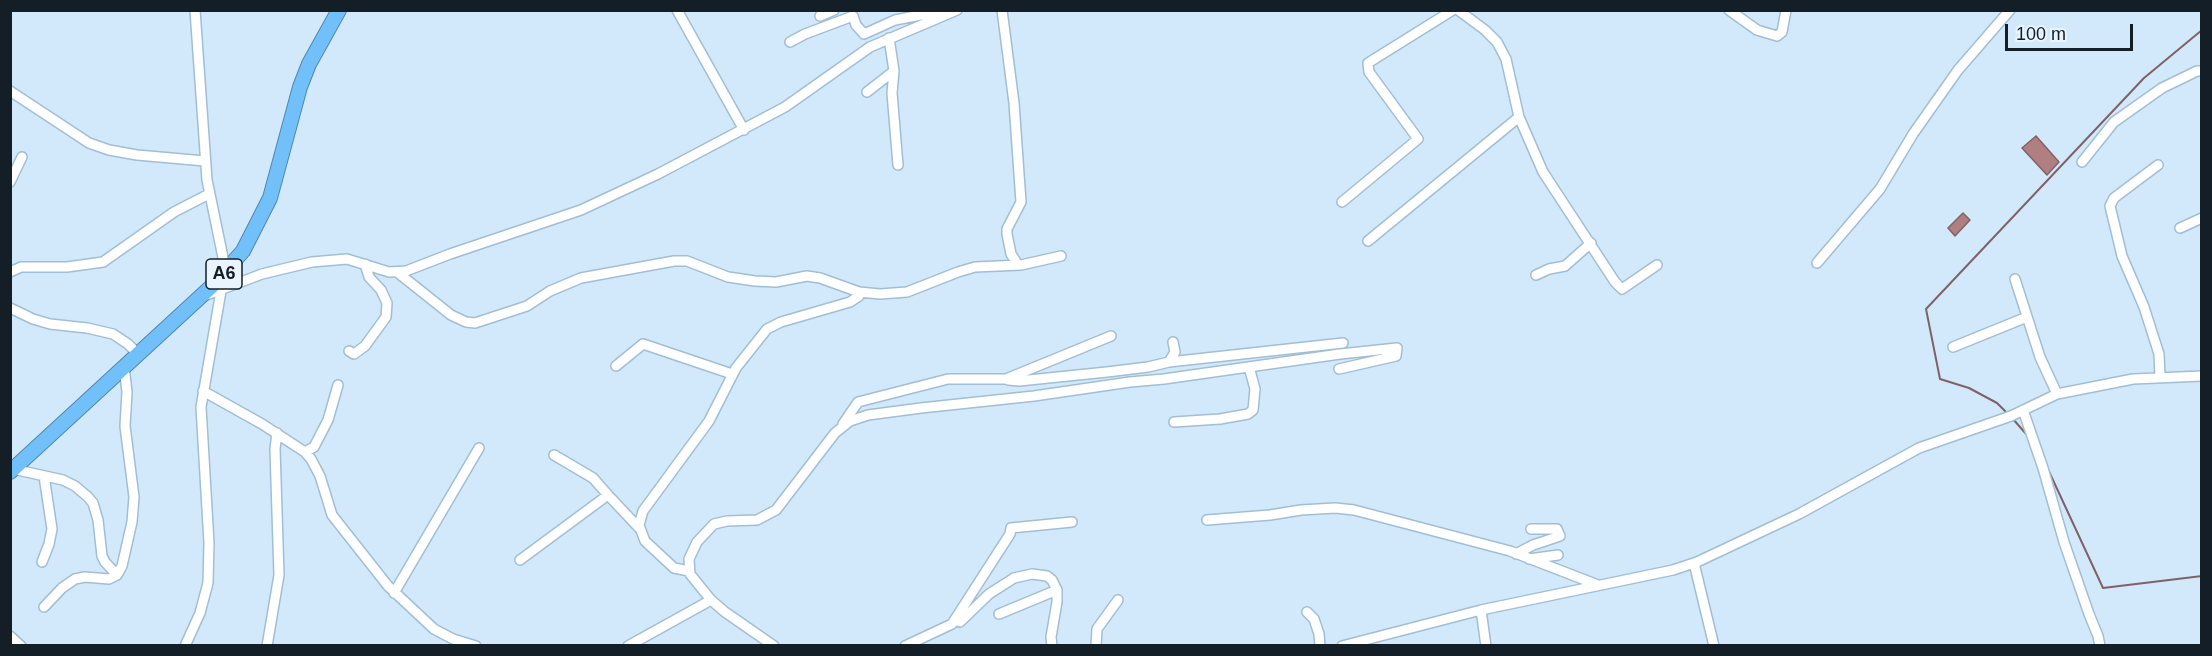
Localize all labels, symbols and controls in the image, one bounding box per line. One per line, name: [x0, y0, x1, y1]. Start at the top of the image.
scale bar: [2008, 12, 2136, 50]
text: 100 m: [2016, 24, 2066, 44]
road number: A6: [206, 259, 242, 289]

